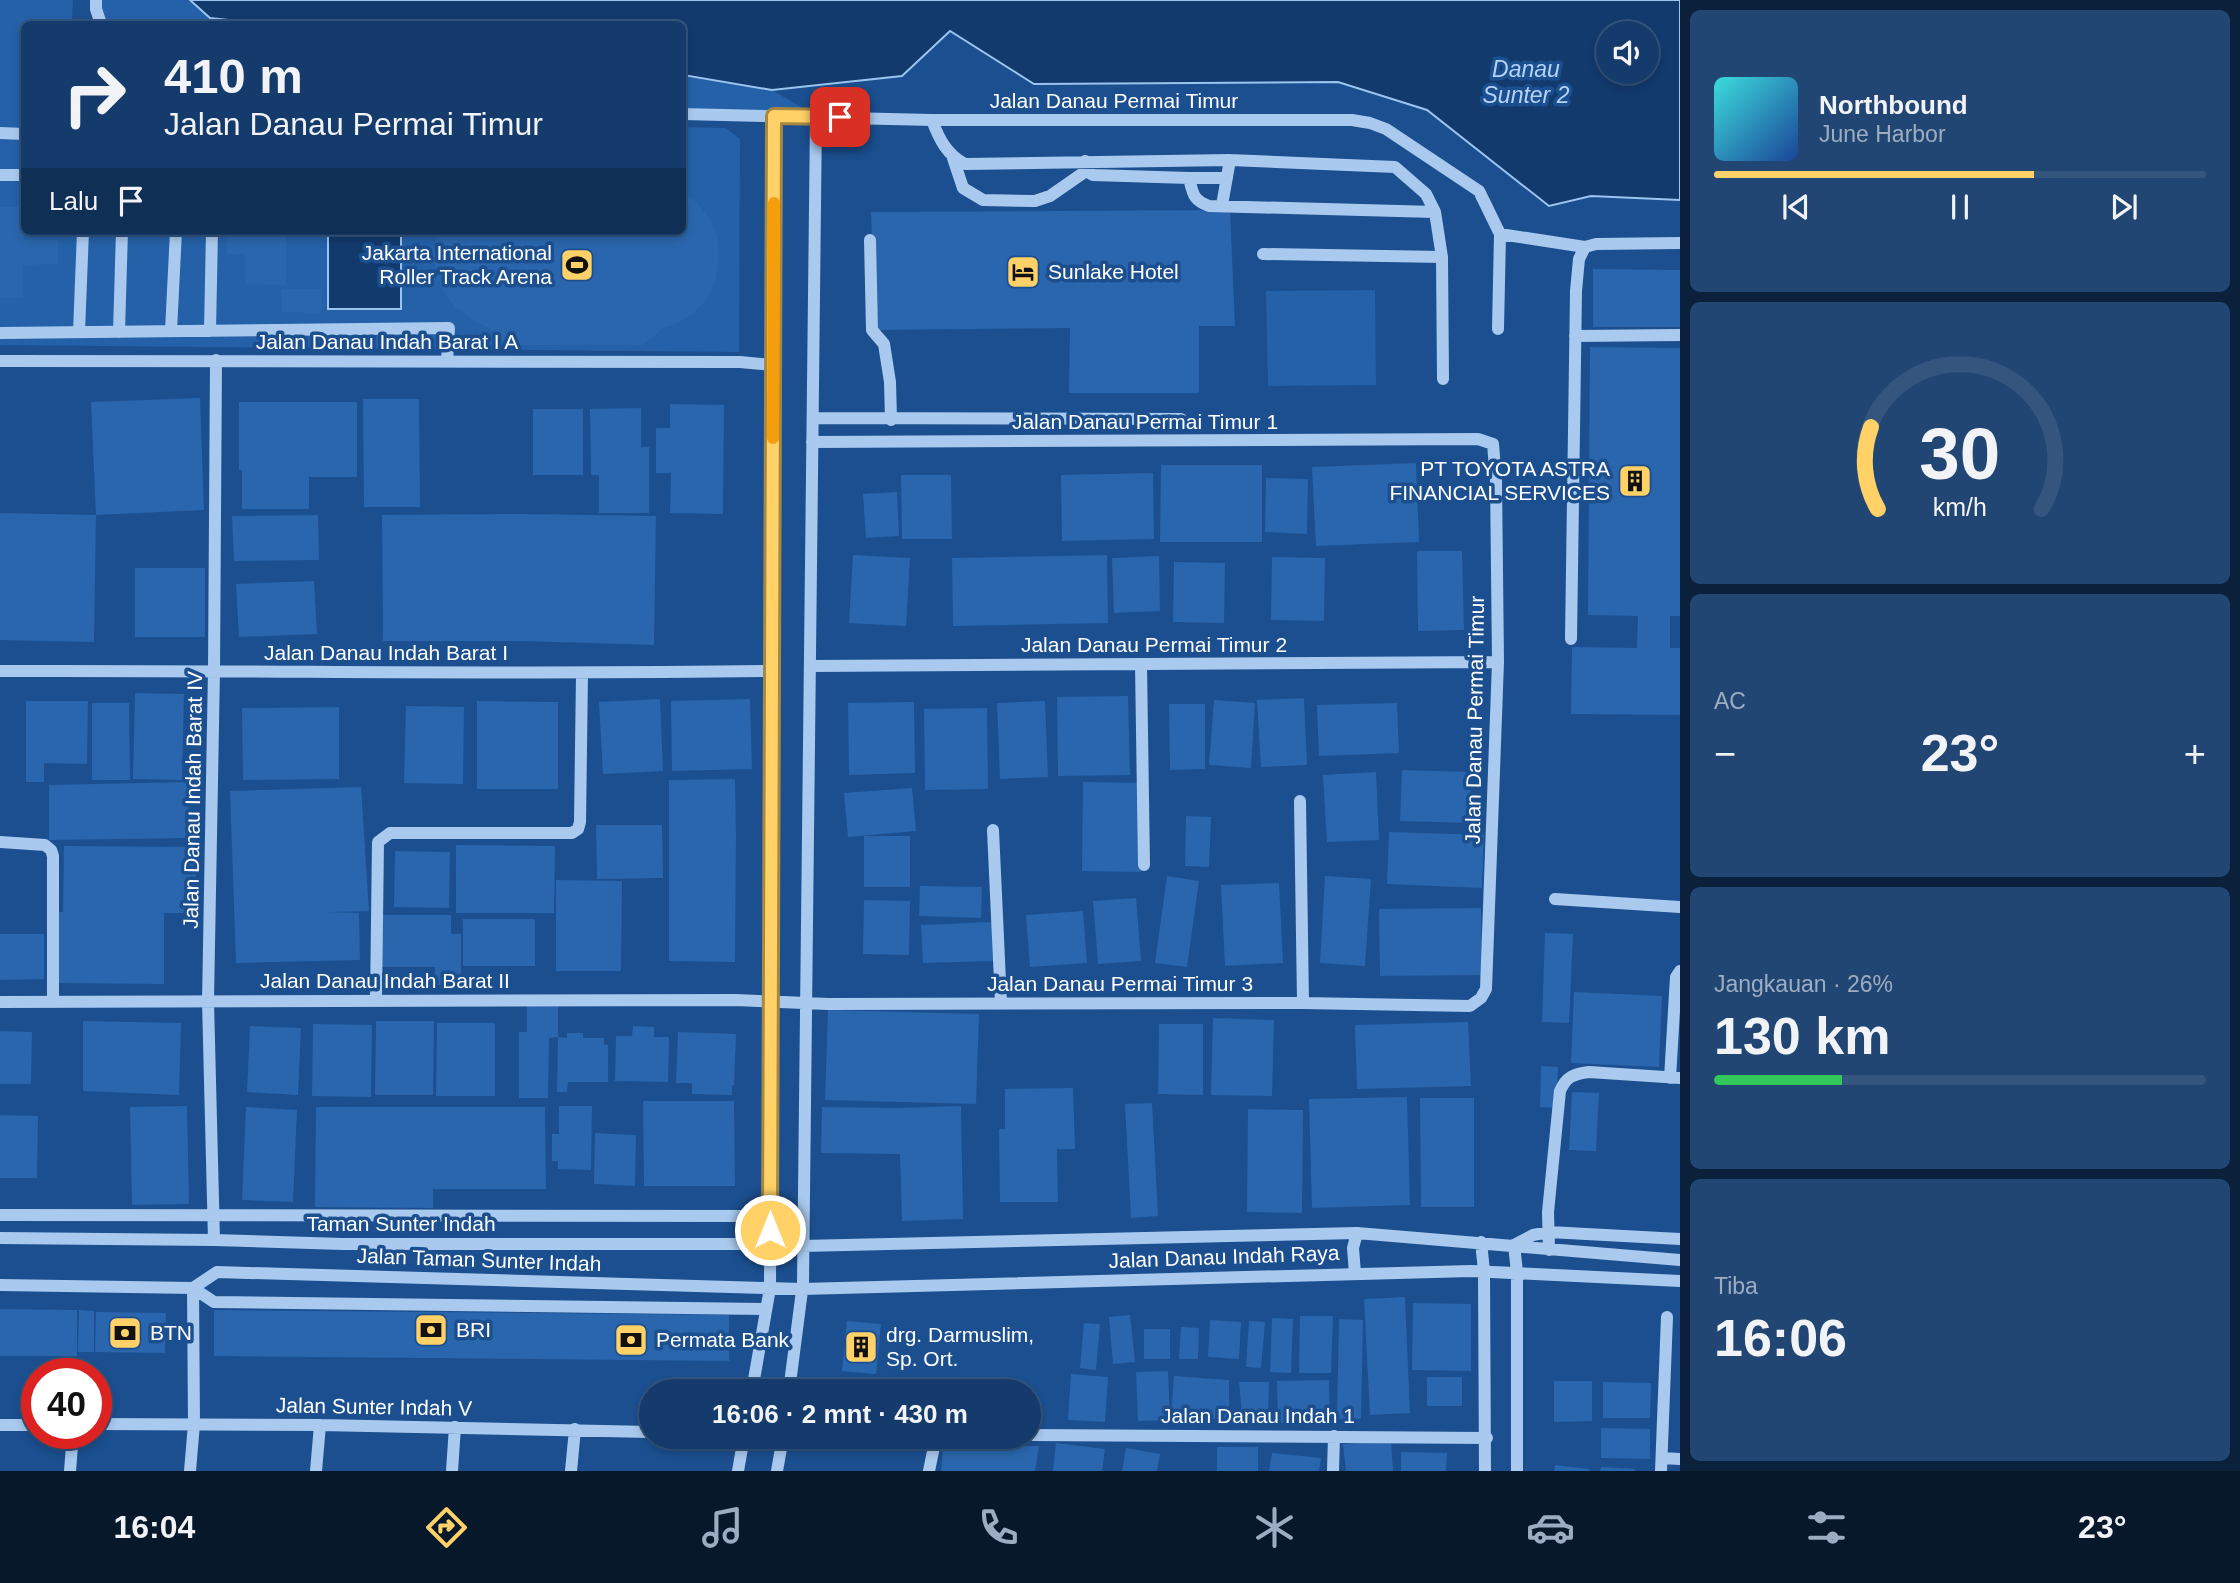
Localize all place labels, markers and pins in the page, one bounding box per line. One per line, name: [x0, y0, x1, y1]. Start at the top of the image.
pin: [810, 87, 870, 147]
place label: Jakarta International Roller Track Arena: [362, 241, 552, 288]
sports icon: Jakarta International Roller Track Arena: [558, 246, 596, 284]
hotel icon: Sunlake Hotel: [1004, 253, 1042, 291]
place label: Sunlake Hotel: [1048, 260, 1179, 283]
place label: PT TOYOTA ASTRA FINANCIAL SERVICES: [1389, 457, 1610, 504]
building icon: PT TOYOTA ASTRA FINANCIAL SERVICES: [1616, 462, 1654, 500]
bank icon: BRI: [412, 1311, 450, 1349]
bank icon: BTN: [106, 1314, 144, 1352]
place label: BRI: [456, 1318, 491, 1341]
place label: BTN: [150, 1321, 192, 1344]
bank icon: Permata Bank: [612, 1321, 650, 1359]
place label: drg. Darmuslim, Sp. Ort.: [886, 1323, 1034, 1370]
place label: Permata Bank: [656, 1328, 790, 1351]
building icon: drg. Darmuslim, Sp. Ort.: [842, 1328, 880, 1366]

